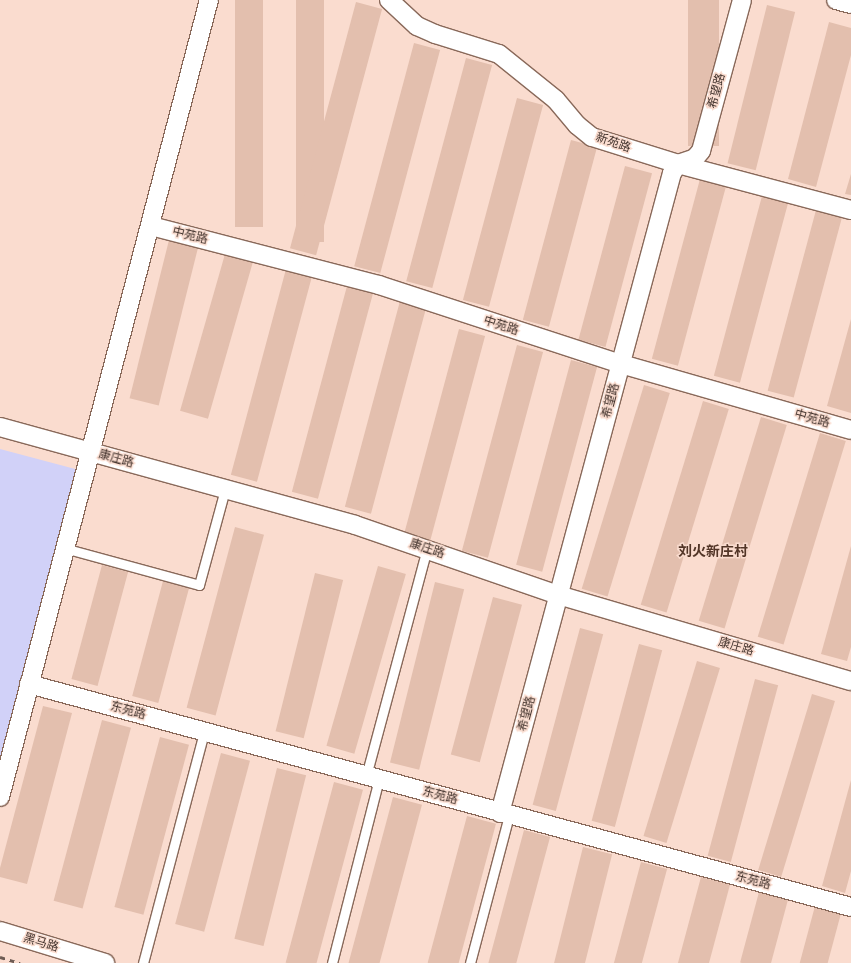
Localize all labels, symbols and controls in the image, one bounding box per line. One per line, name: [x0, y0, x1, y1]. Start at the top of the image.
street label: 希望路: [705, 72, 729, 110]
street label: 新苑路: [594, 130, 632, 156]
street label: 中苑路: [171, 225, 209, 247]
street label: 中苑路: [482, 314, 520, 338]
street label: 希望路: [599, 382, 623, 420]
street label: 中苑路: [793, 407, 831, 431]
street label: 康庄路: [97, 447, 135, 471]
street label: 康庄路: [408, 536, 446, 562]
district label: 刘火新庄村: [678, 544, 748, 560]
street label: 康庄路: [717, 635, 755, 659]
street label: 希望路: [515, 695, 539, 733]
street label: 东苑路: [109, 699, 147, 723]
street label: 东苑路: [421, 784, 459, 808]
street label: 东苑路: [734, 869, 772, 893]
street label: 黑马路: [22, 931, 60, 955]

